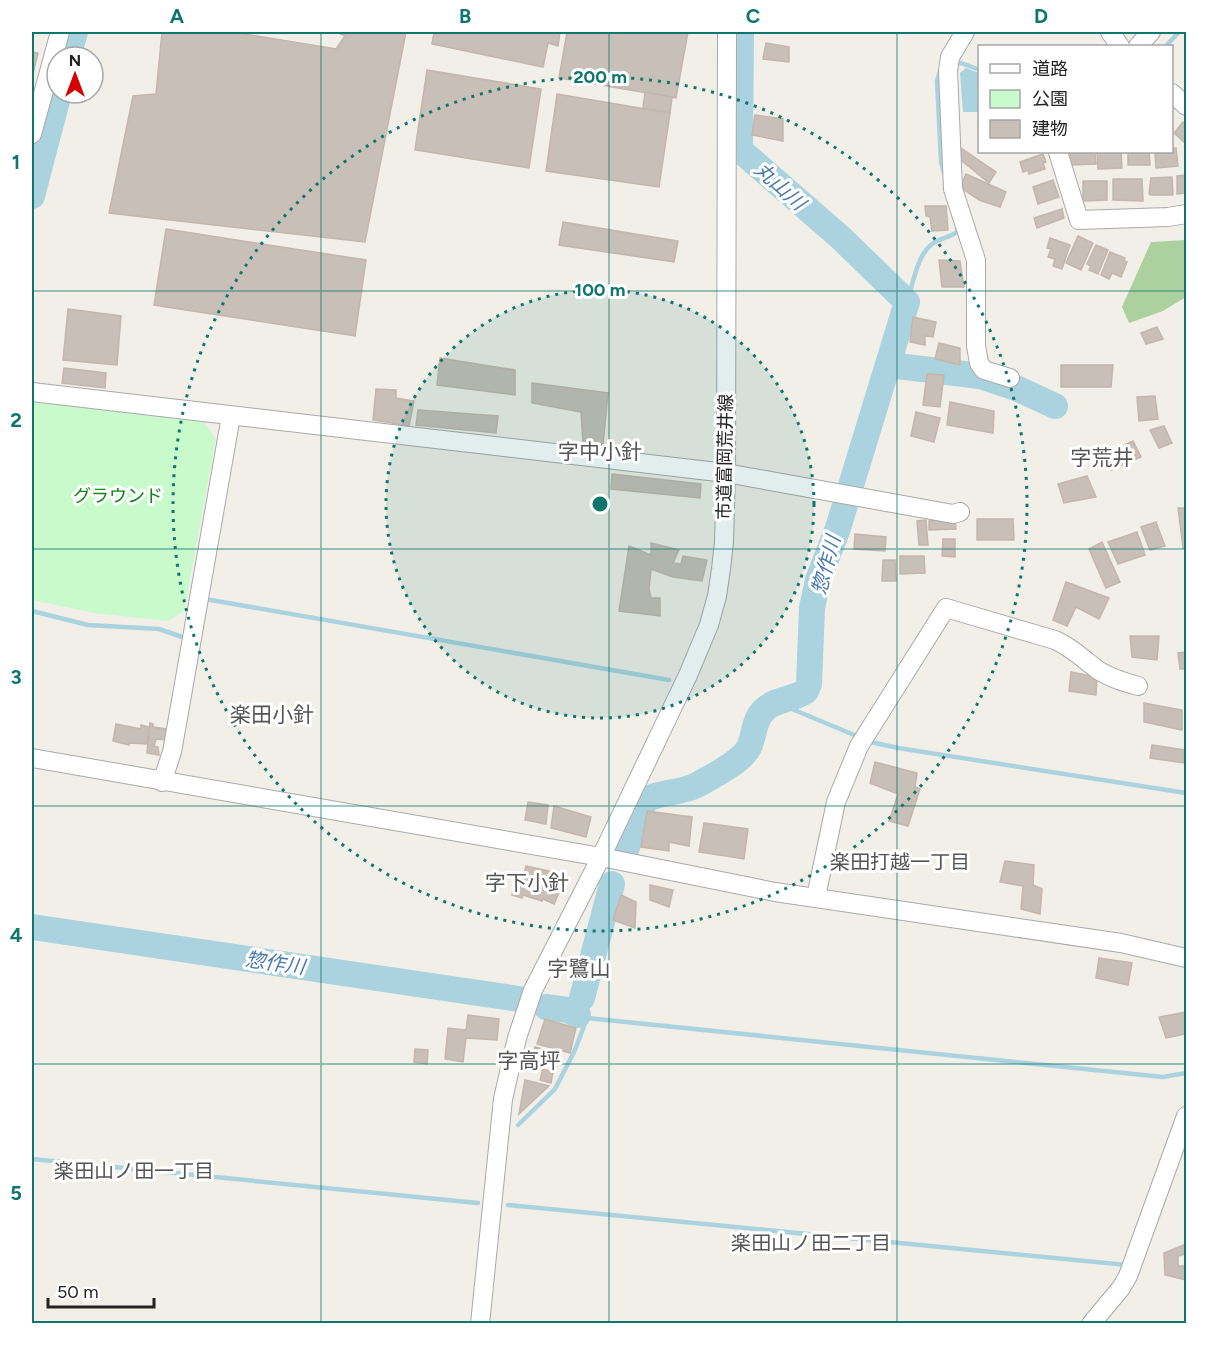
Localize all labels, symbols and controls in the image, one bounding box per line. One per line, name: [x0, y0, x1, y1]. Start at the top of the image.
text: A: [170, 4, 185, 28]
text: B: [459, 4, 471, 28]
text: C: [746, 4, 760, 28]
text: D: [1034, 4, 1048, 28]
north arrow: [45, 45, 105, 105]
legend: [978, 45, 1173, 153]
text: N: [69, 51, 81, 70]
text: 道路: [1032, 58, 1068, 80]
text: 200 m: [573, 66, 627, 88]
text: 公園: [1032, 88, 1068, 110]
text: 建物: [1032, 118, 1068, 140]
text: 1: [12, 150, 20, 174]
water label: 丸山川: [750, 157, 812, 216]
text: 100 m: [575, 279, 625, 301]
street label: 市道富岡荒井線: [713, 394, 737, 520]
text: 2: [10, 408, 22, 432]
district label: 字中小針: [558, 439, 642, 464]
district label: 字荒井: [1071, 445, 1134, 470]
park label: グラウンド: [73, 485, 163, 507]
centre of rings: [590, 494, 610, 514]
water label: 惣作川: [807, 531, 846, 597]
text: 3: [10, 665, 22, 689]
district label: 楽田小針: [230, 702, 314, 727]
district label: 楽田打越一丁目: [830, 850, 970, 874]
district label: 字下小針: [485, 870, 569, 895]
text: 4: [10, 923, 23, 947]
water label: 惣作川: [244, 947, 308, 979]
district label: 字鷺山: [548, 956, 611, 981]
district label: 字高坪: [498, 1048, 561, 1073]
district label: 楽田山ノ田一丁目: [54, 1159, 214, 1183]
text: 5: [10, 1181, 22, 1205]
district label: 楽田山ノ田二丁目: [731, 1231, 891, 1255]
scale bar: [48, 1271, 154, 1309]
text: 50 m: [57, 1281, 99, 1303]

